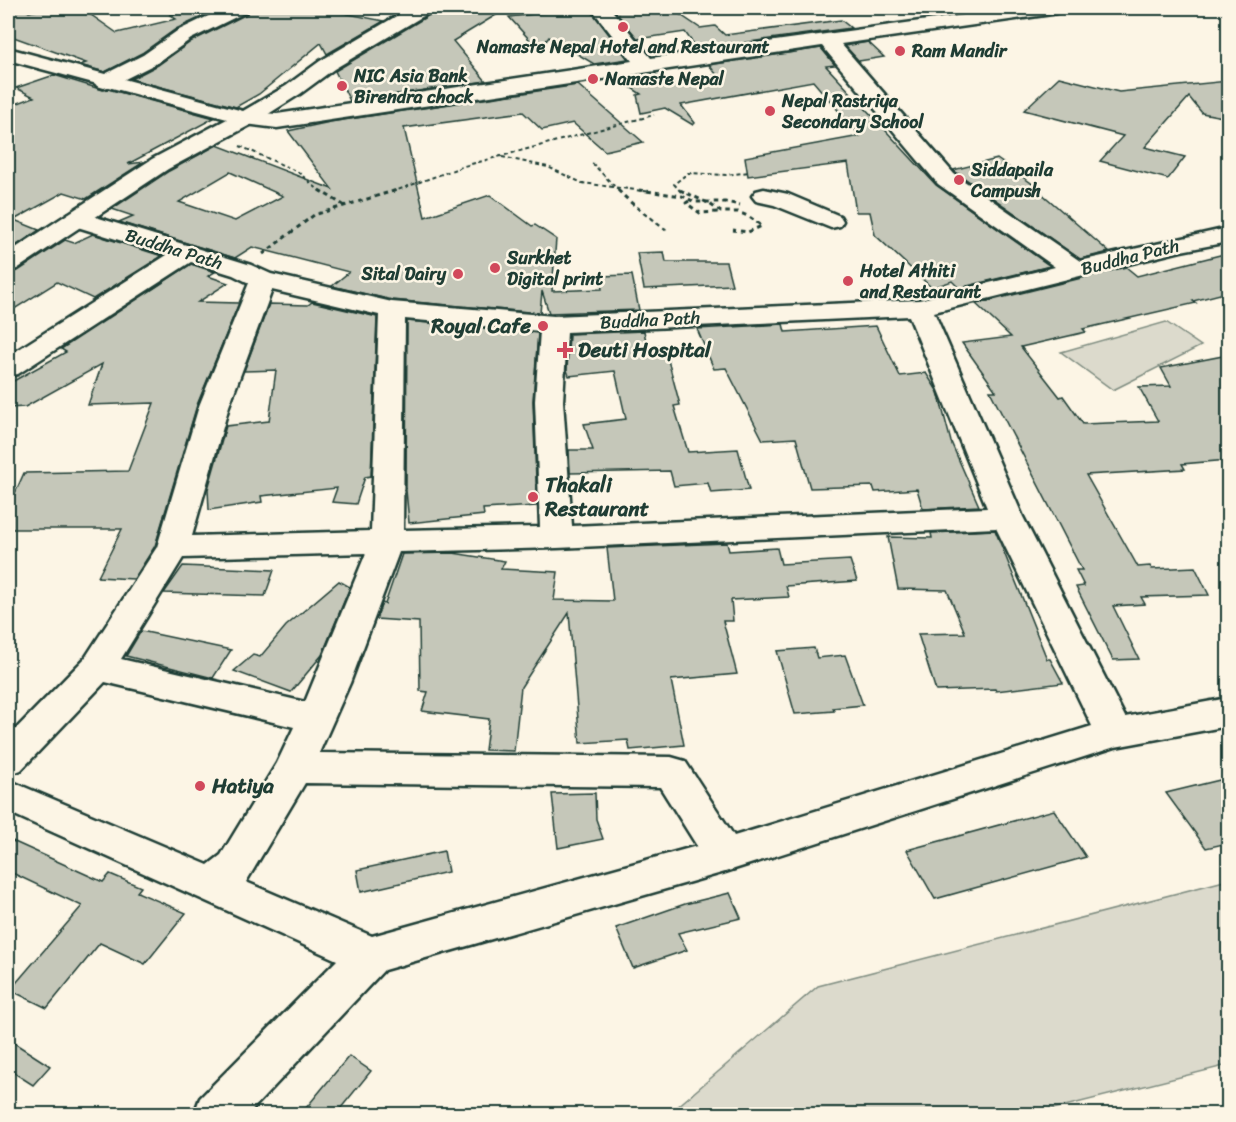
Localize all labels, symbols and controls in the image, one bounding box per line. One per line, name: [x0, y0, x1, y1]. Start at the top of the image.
marker: Namaste Nepal Hotel and Restaurant: [616, 20, 630, 34]
place label: Namaste Nepal Hotel and Restaurant: [476, 31, 769, 63]
place label: Ram Mandir: [911, 35, 1008, 67]
marker: Ram Mandir: [893, 44, 907, 58]
place label: NIC Asia Bank Birendra chock: [353, 60, 474, 113]
place label: Namaste Nepal: [604, 63, 725, 95]
marker: Namaste Nepal: [586, 72, 600, 86]
marker: NIC Asia Bank Birendra chock: [335, 79, 349, 93]
place label: Nepal Rastriya Secondary School: [781, 85, 924, 138]
marker: Nepal Rastriya Secondary School: [763, 104, 777, 118]
place label: Siddapaila Campush: [970, 154, 1054, 207]
marker: Siddapaila Campush: [952, 173, 966, 187]
street label: Buddha Path: [121, 219, 227, 279]
street label: Buddha Path: [1077, 229, 1183, 285]
place label: Surkhet Digital print: [506, 242, 603, 295]
place label: Hotel Athiti and Restaurant: [859, 255, 981, 308]
place label: Sital Dairy: [361, 258, 447, 290]
marker: Surkhet Digital print: [488, 261, 502, 275]
marker: Sital Dairy: [451, 267, 465, 281]
marker: Hotel Athiti and Restaurant: [841, 274, 855, 288]
street label: Buddha Path: [599, 301, 701, 339]
place label: Royal Cafe: [430, 307, 531, 345]
marker: Royal Cafe: [536, 319, 550, 333]
place label: Deuti Hospital: [578, 331, 712, 369]
marker: Deuti Hospital: [556, 341, 574, 359]
place label: Thakali Restaurant: [544, 466, 650, 528]
marker: Thakali Restaurant: [526, 490, 540, 504]
place label: Hatiya: [211, 767, 274, 805]
marker: Hatiya: [193, 779, 207, 793]

